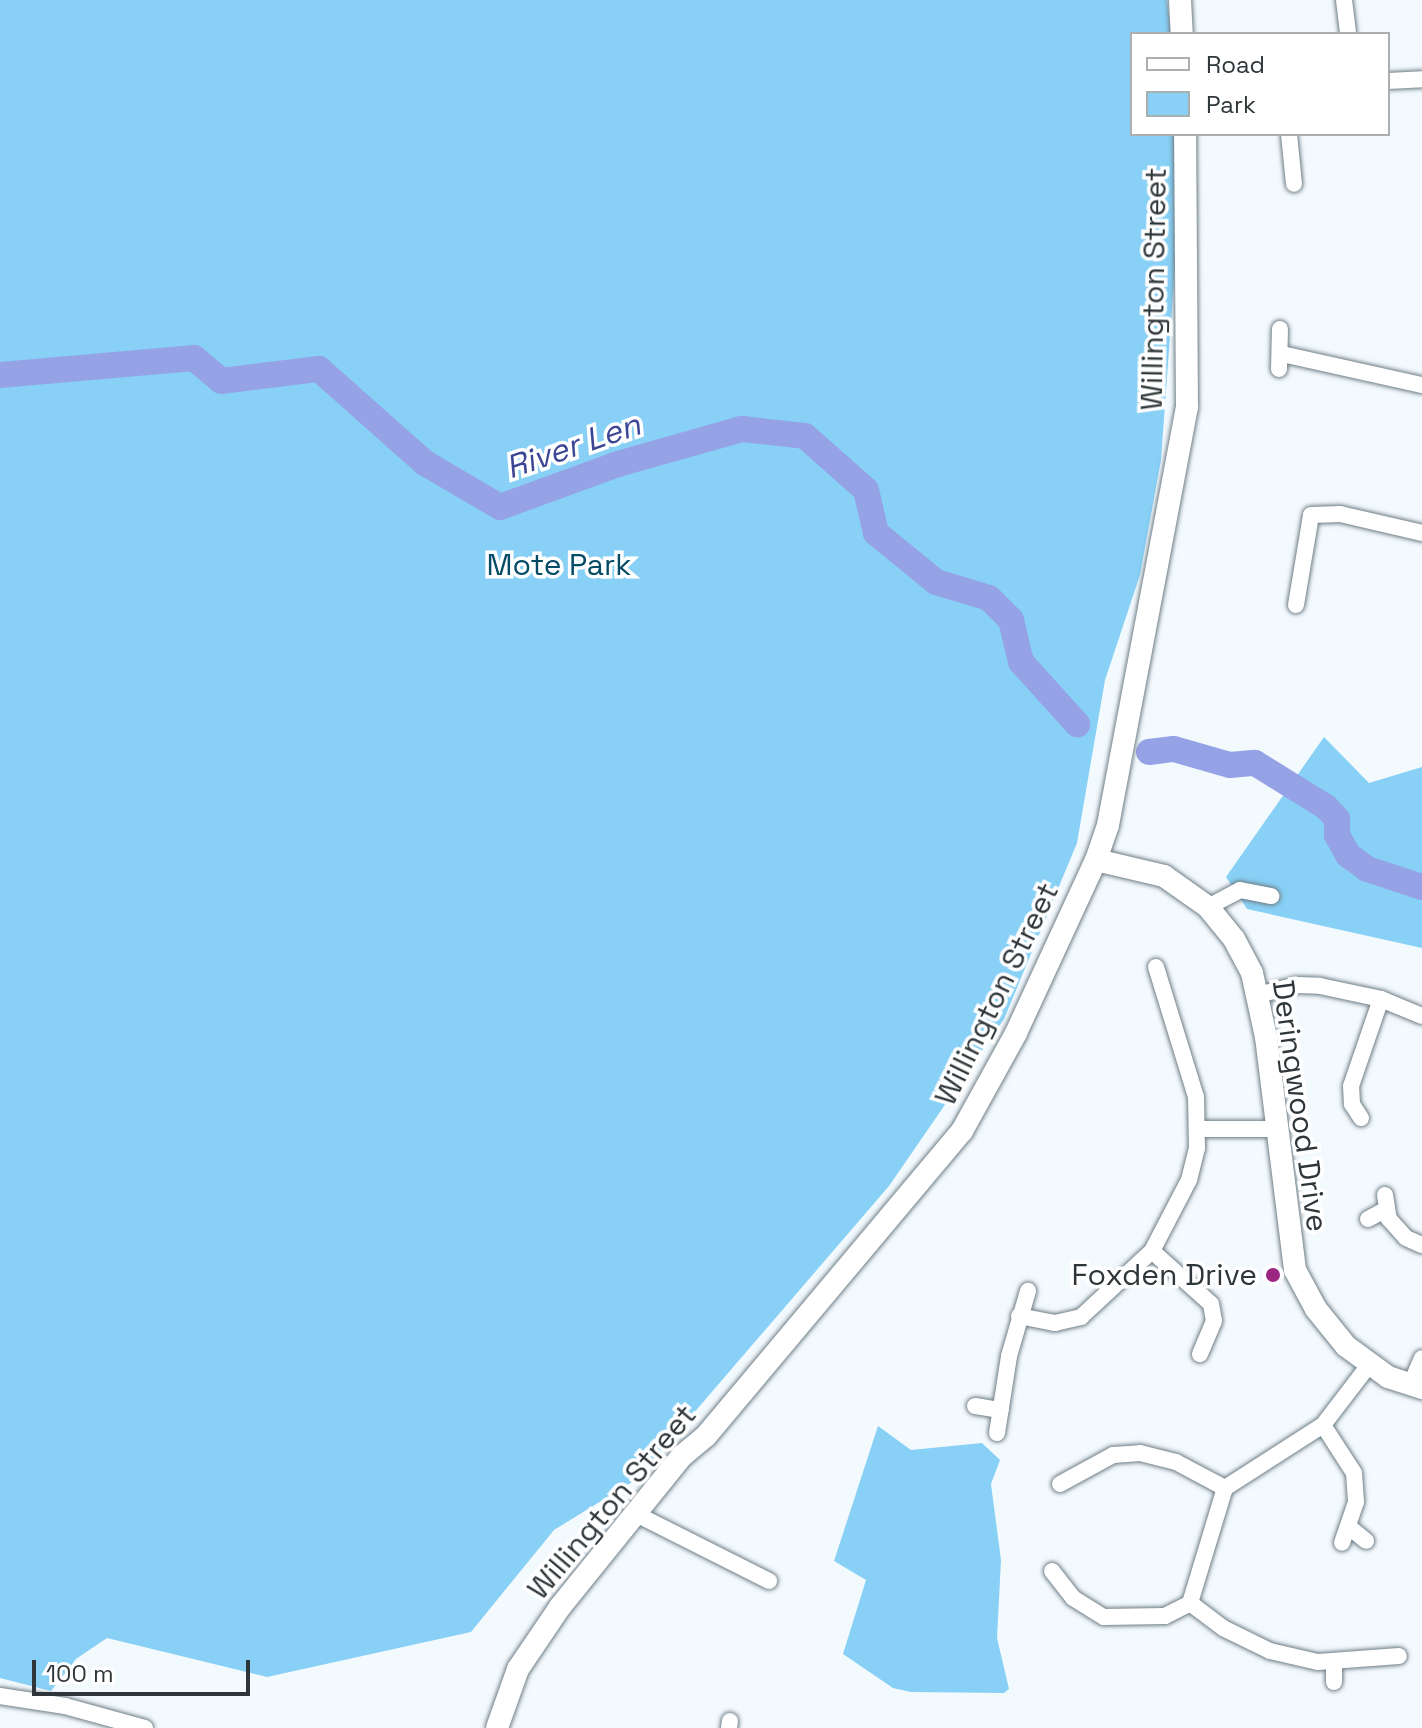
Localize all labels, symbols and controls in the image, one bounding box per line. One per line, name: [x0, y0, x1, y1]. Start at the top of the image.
legend: [1130, 32, 1390, 136]
text: Road: [1206, 49, 1265, 80]
text: Park: [1206, 89, 1256, 120]
street label: Willington Street: [1134, 167, 1174, 411]
water label: River Len: [501, 405, 645, 487]
park label: Mote Park: [486, 547, 632, 583]
street label: Willington Street: [928, 877, 1066, 1111]
street label: Deringwood Drive: [1265, 978, 1335, 1234]
place label: Foxden Drive: [1072, 1257, 1257, 1293]
marker: Foxden Drive: [1264, 1266, 1282, 1284]
street label: Willington Street: [520, 1397, 704, 1607]
scale bar: [36, 1644, 254, 1694]
text: 100 m: [46, 1658, 114, 1689]

